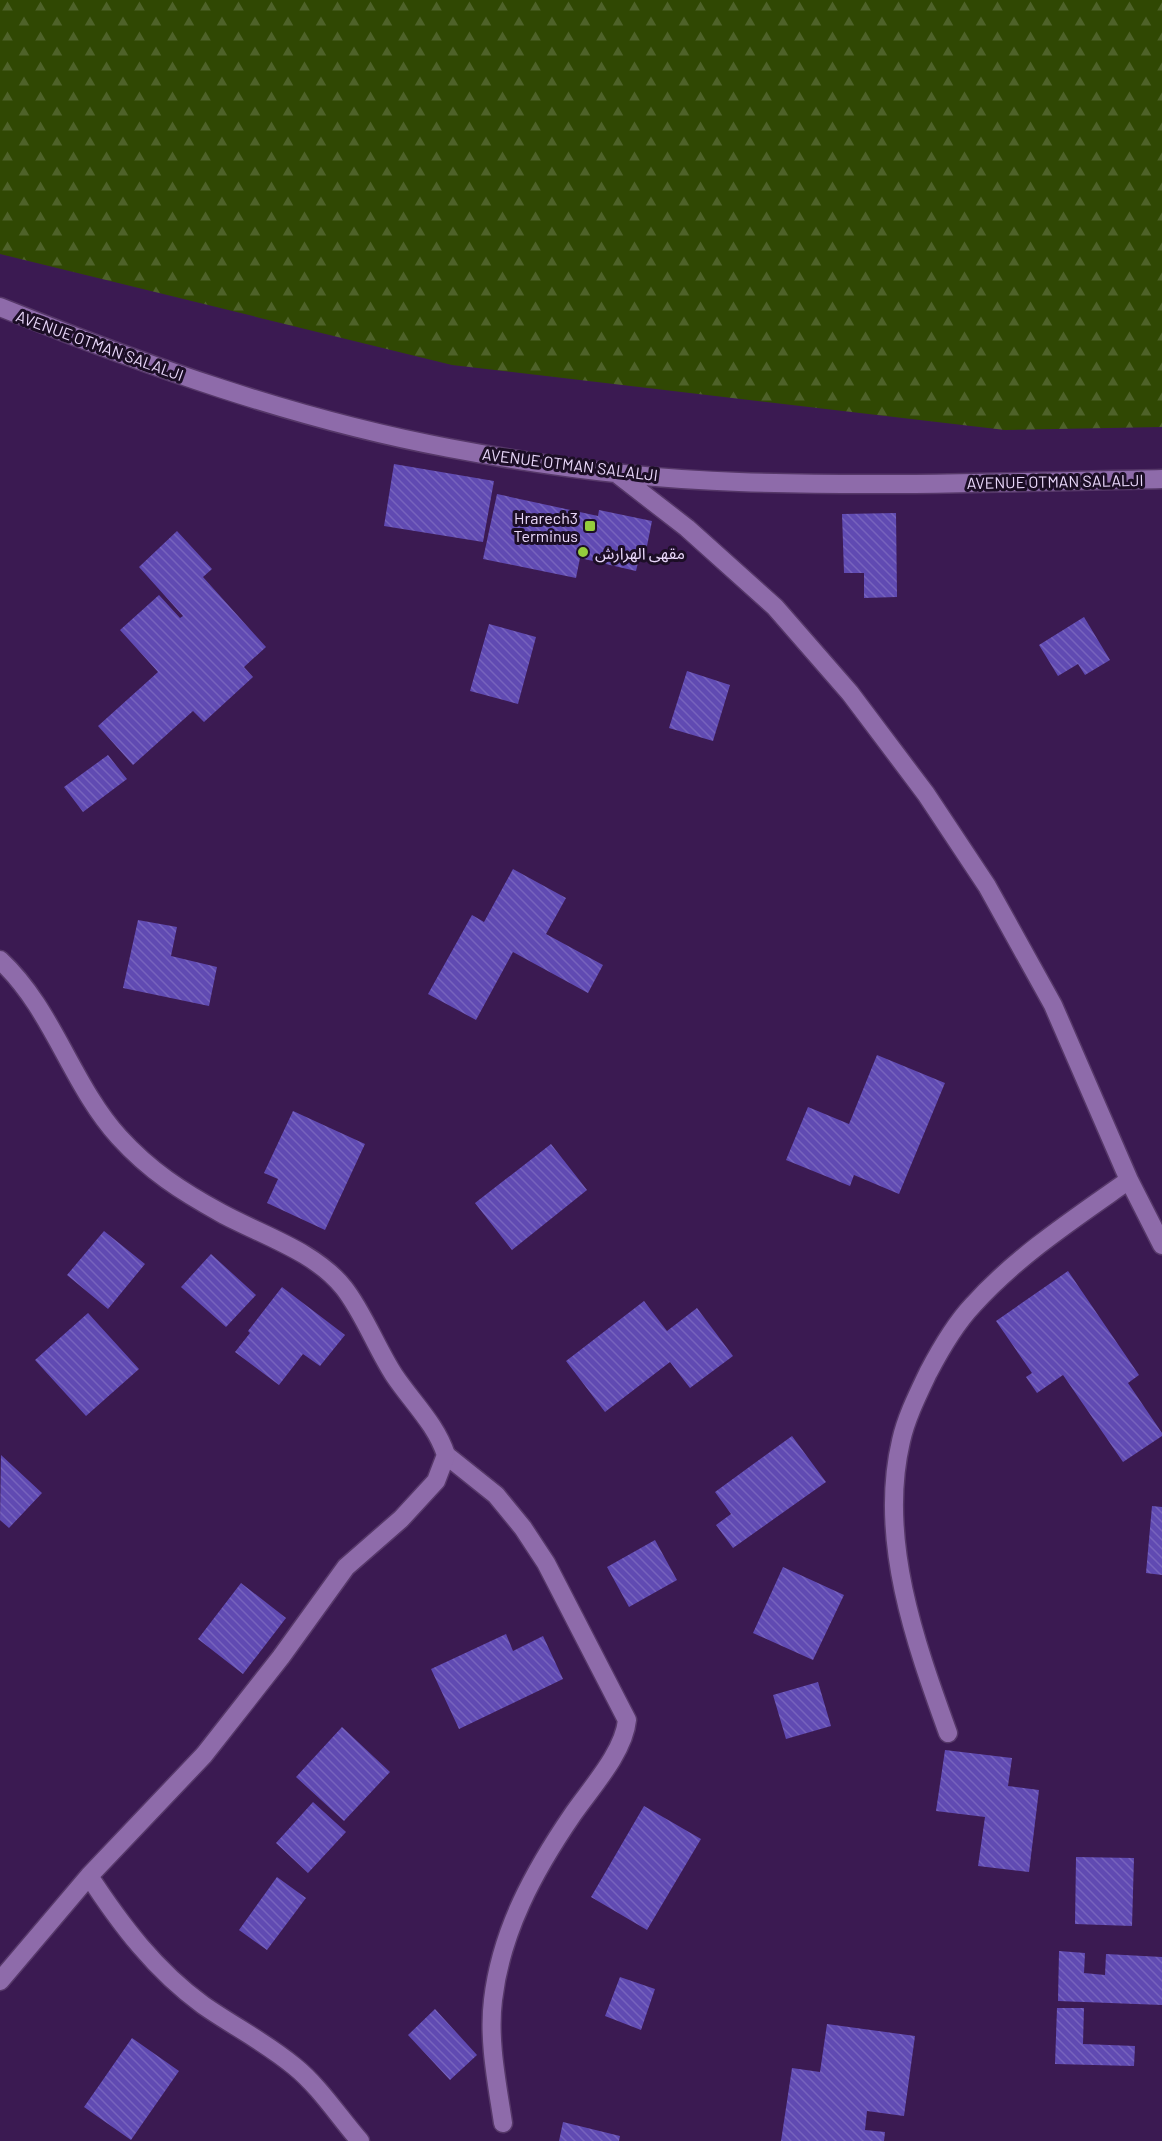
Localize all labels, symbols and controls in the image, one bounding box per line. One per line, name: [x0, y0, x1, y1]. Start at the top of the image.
street label: AVENUE OTMAN SALALJI: [14, 306, 186, 384]
street label: AVENUE OTMAN SALALJI: [481, 444, 659, 484]
street label: AVENUE OTMAN SALALJI: [966, 470, 1144, 492]
place label: Hrarech3 Terminus: [513, 508, 578, 545]
marker: Hrarech3 Terminus: [583, 519, 597, 533]
place label: مقهى الهرارش: [595, 543, 685, 563]
marker: مقهى الهرارش: [576, 545, 590, 559]

